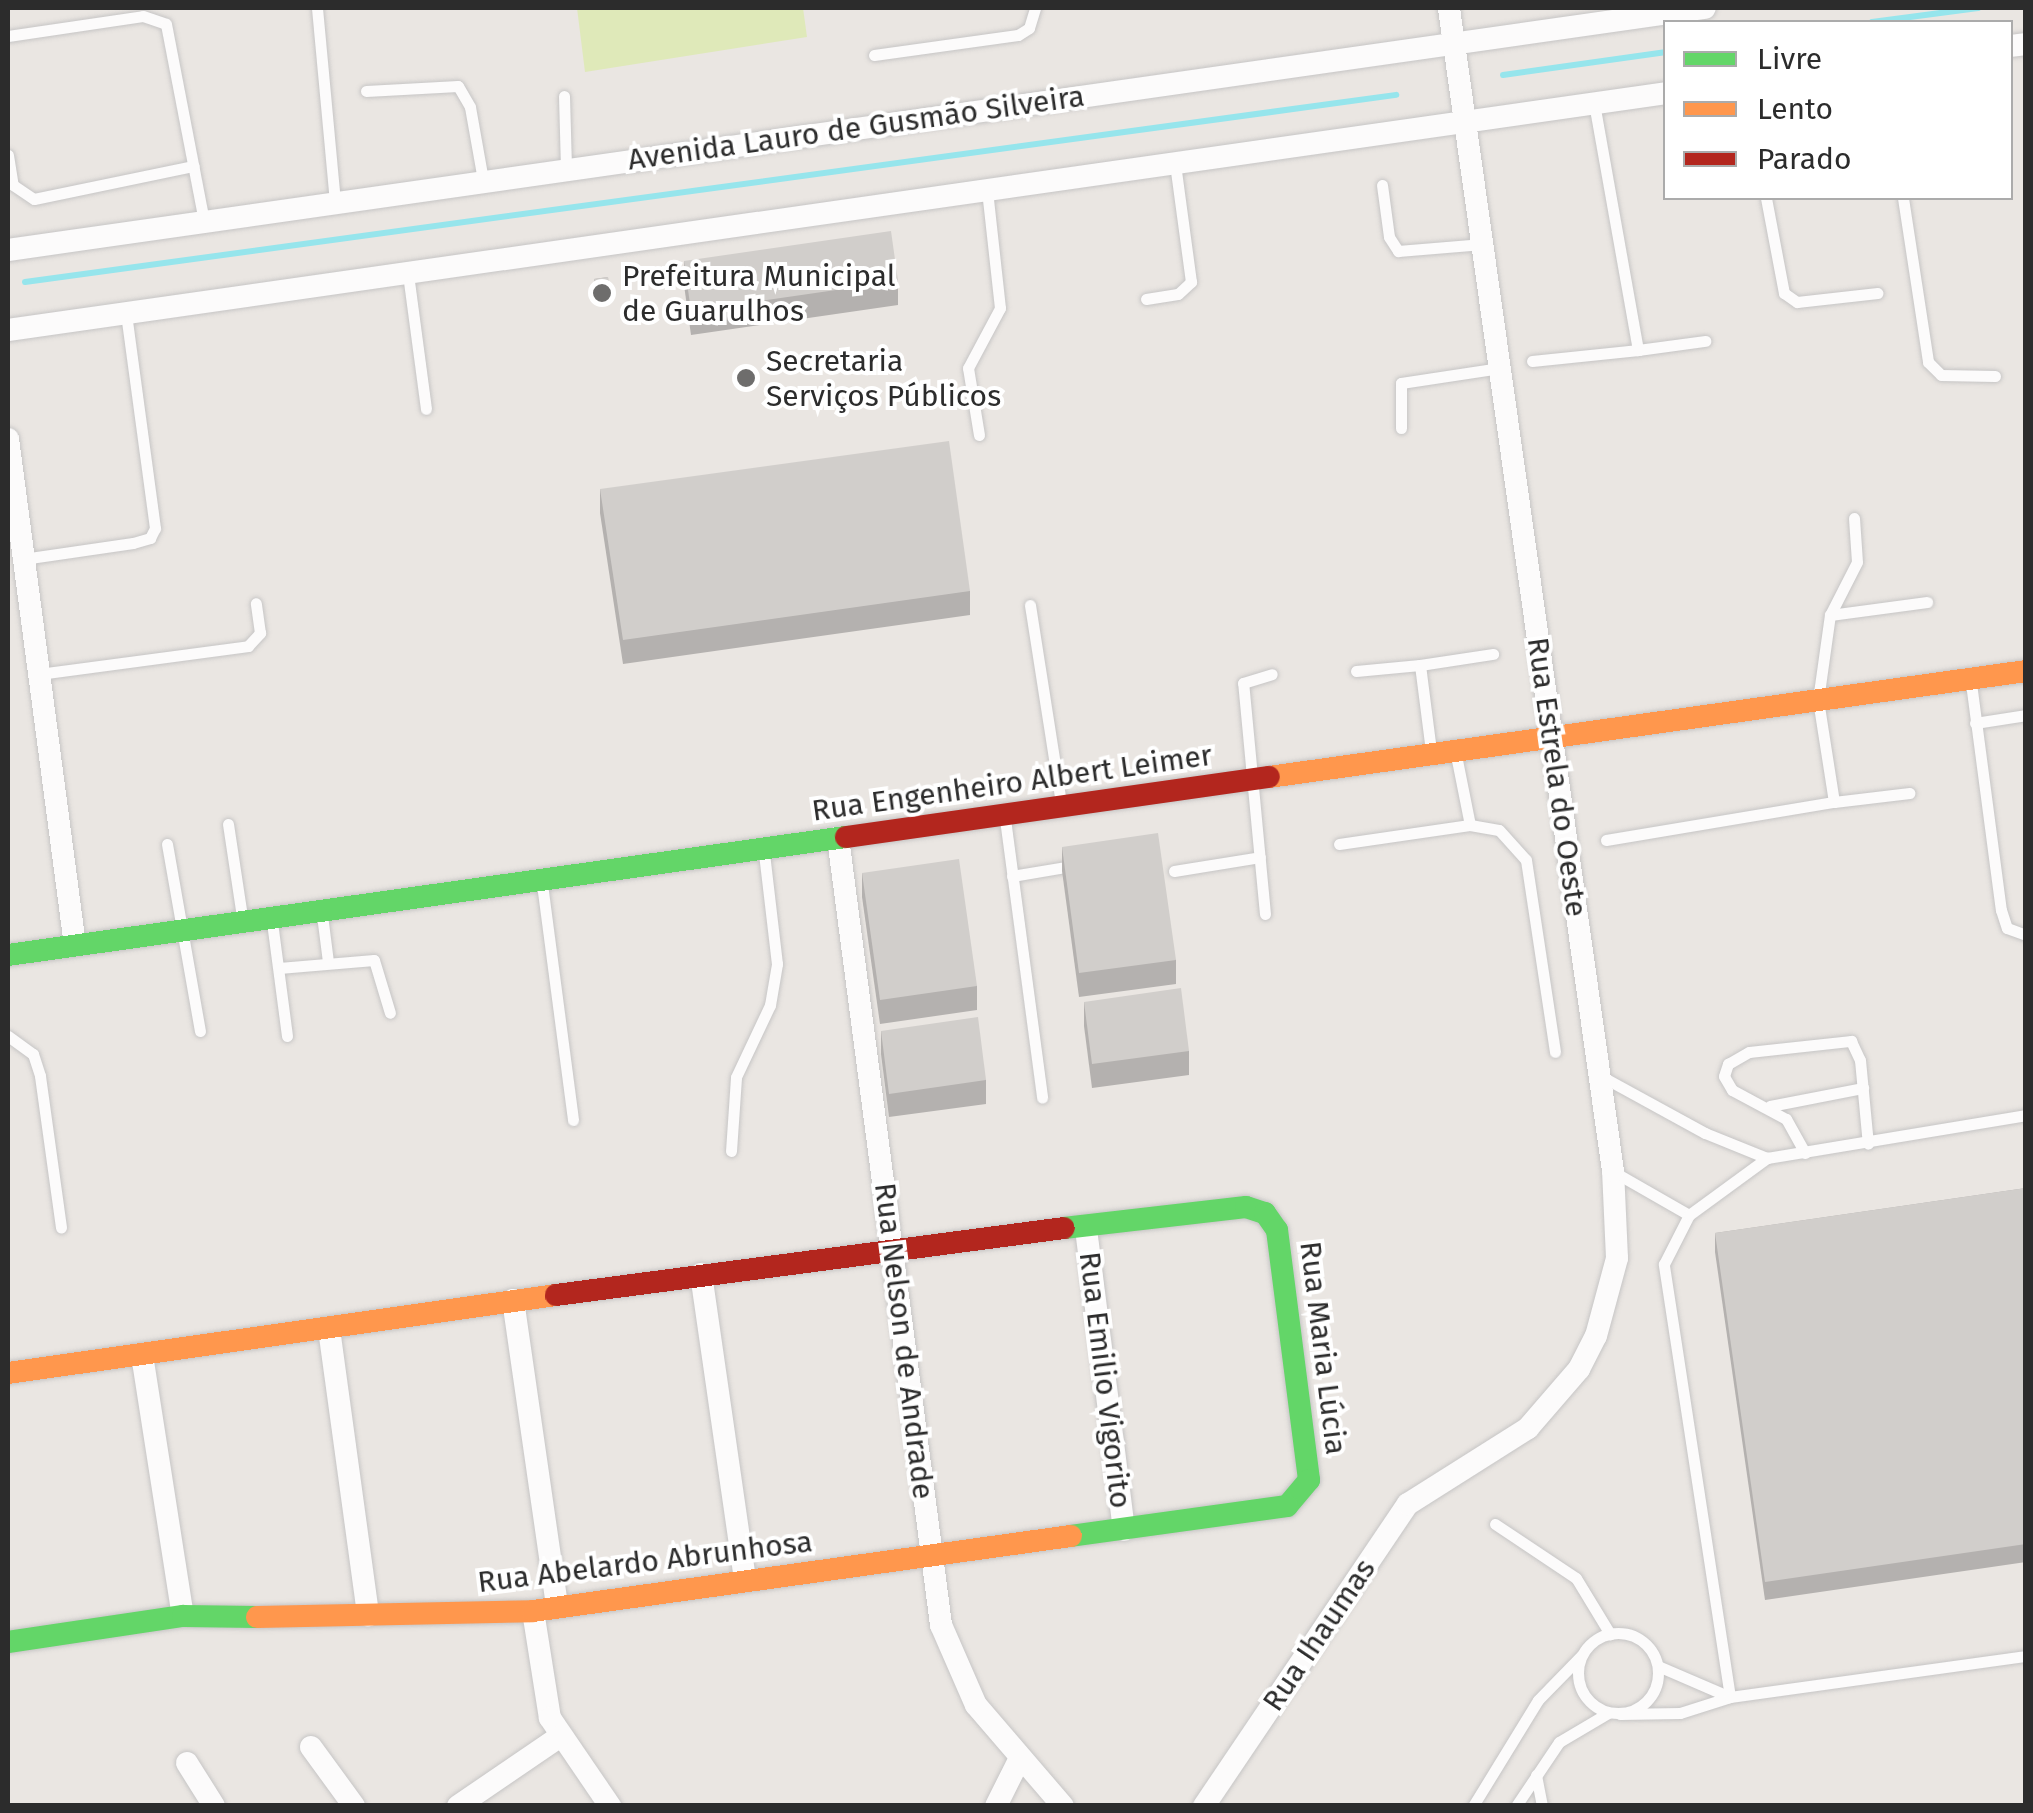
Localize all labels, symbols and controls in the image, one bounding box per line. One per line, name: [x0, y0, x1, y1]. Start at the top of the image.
legend: [1663, 20, 2013, 200]
text: Livre: [1757, 41, 1822, 77]
street label: Avenida Lauro de Gusmão Silveira: [625, 78, 1087, 178]
text: Lento: [1757, 91, 1833, 127]
text: Parado: [1757, 141, 1851, 177]
place label: Prefeitura Municipal de Guarulhos: [622, 258, 895, 328]
marker: Prefeitura Municipal de Guarulhos: [591, 282, 613, 304]
place label: Secretaria Serviços Públicos: [766, 343, 1001, 414]
marker: Secretaria Serviços Públicos: [735, 367, 757, 389]
street label: Rua Estrela do Oeste: [1520, 635, 1594, 919]
street label: Rua Engenheiro Albert Leimer: [809, 737, 1215, 829]
street label: Rua Nelson de Andrade: [867, 1181, 941, 1501]
street label: Rua Maria Lúcia: [1292, 1239, 1354, 1457]
street label: Rua Emilio Vigorito: [1071, 1250, 1139, 1510]
street label: Rua Abelardo Abrunhosa: [476, 1524, 814, 1600]
street label: Rua Ihaumas: [1255, 1552, 1383, 1718]

